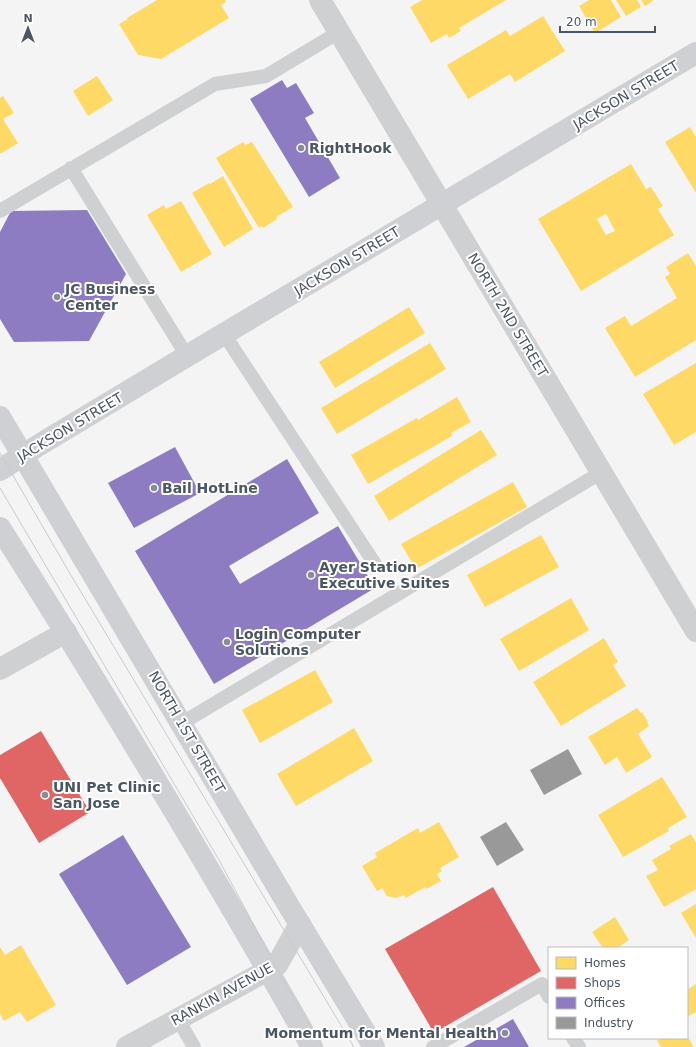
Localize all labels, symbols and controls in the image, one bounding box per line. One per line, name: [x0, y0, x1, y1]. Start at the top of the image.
north arrow: [8, 8, 48, 48]
scale bar: [560, 8, 655, 34]
text: N: [23, 12, 33, 25]
text: 20 m: [566, 15, 597, 29]
street label: JACKSON STREET: [569, 57, 682, 133]
place label: RightHook: [309, 140, 392, 156]
marker: RightHook: [296, 143, 306, 153]
street label: JACKSON STREET: [290, 223, 403, 299]
street label: NORTH 2ND STREET: [465, 250, 552, 380]
place label: JC Business Center: [64, 281, 155, 313]
marker: JC Business Center: [52, 292, 62, 302]
street label: JACKSON STREET: [13, 389, 126, 465]
place label: Bail HotLine: [162, 480, 258, 496]
marker: Bail HotLine: [149, 483, 159, 493]
place label: Ayer Station Executive Suites: [319, 559, 450, 591]
marker: Ayer Station Executive Suites: [306, 570, 316, 580]
place label: Login Computer Solutions: [235, 626, 361, 658]
marker: Login Computer Solutions: [222, 637, 232, 647]
street label: NORTH 1ST STREET: [146, 668, 229, 796]
place label: UNI Pet Clinic San Jose: [53, 779, 160, 811]
marker: UNI Pet Clinic San Jose: [40, 790, 50, 800]
legend: [548, 947, 688, 1039]
text: Homes: [584, 956, 626, 970]
street label: RANKIN AVENUE: [168, 959, 276, 1029]
text: Shops: [584, 976, 620, 990]
text: Offices: [584, 996, 625, 1010]
text: Industry: [584, 1016, 633, 1030]
place label: Momentum for Mental Health: [264, 1025, 497, 1041]
marker: Momentum for Mental Health: [500, 1028, 510, 1038]

